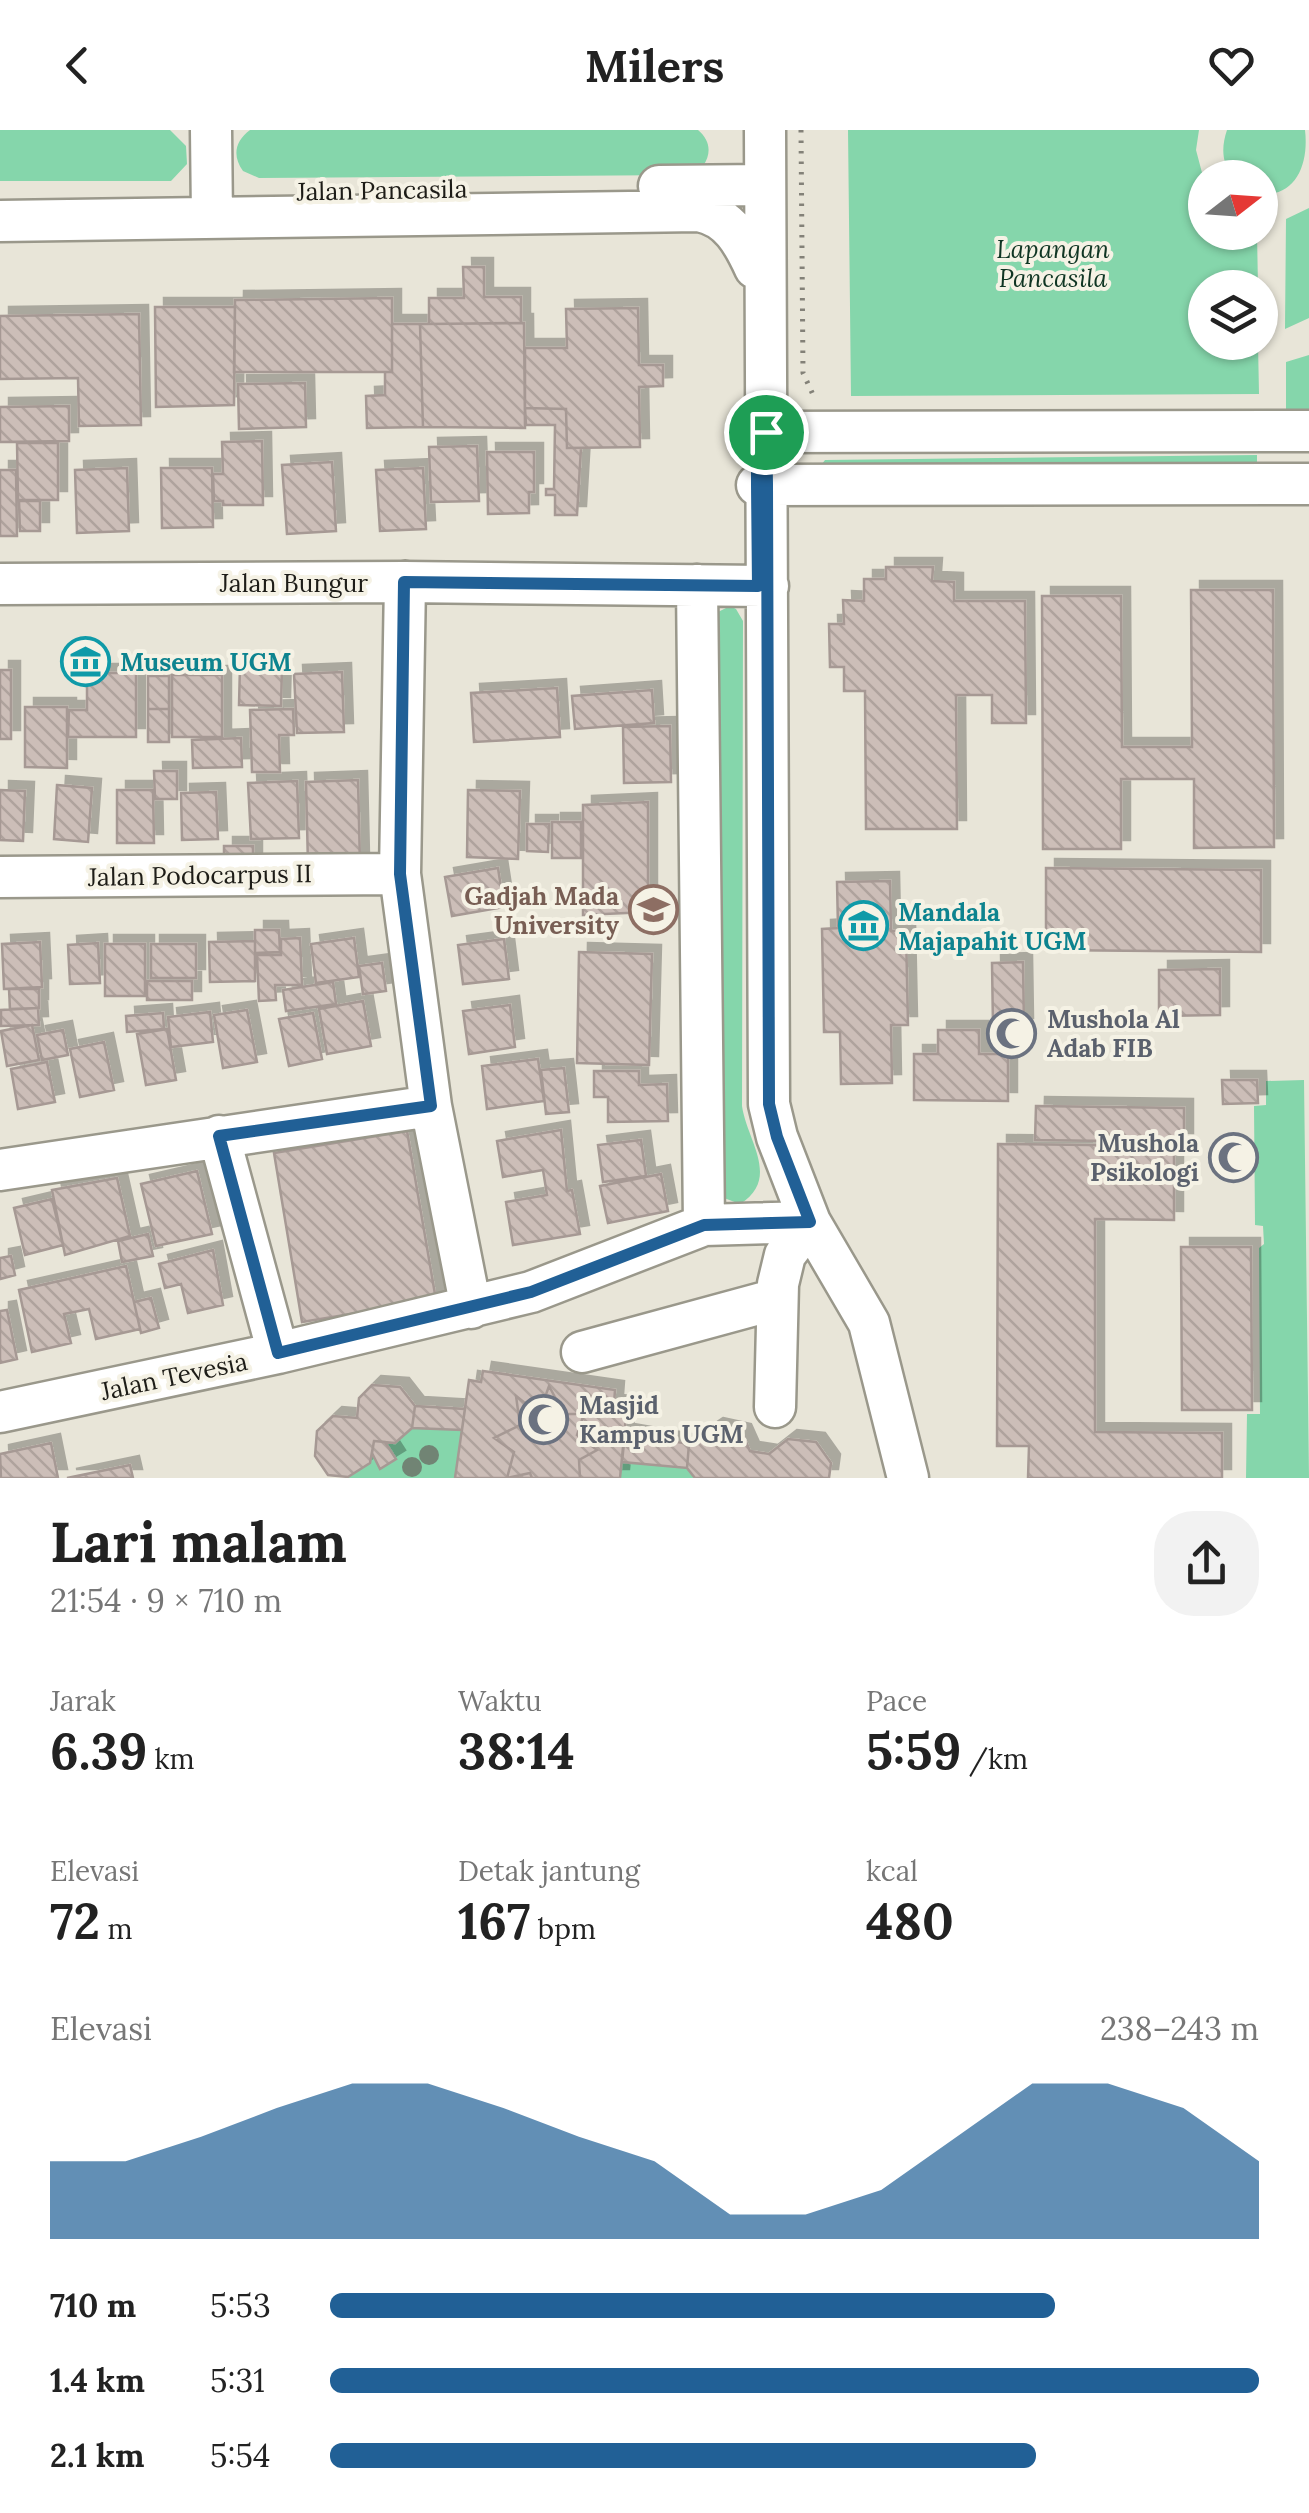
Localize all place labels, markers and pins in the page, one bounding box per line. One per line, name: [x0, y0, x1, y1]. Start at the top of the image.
pin: [724, 390, 809, 475]
museum icon: Museum UGM: [59, 636, 111, 688]
place label: Museum UGM: [120, 646, 292, 678]
place label: Gadjah Mada University: [464, 880, 619, 941]
school or university icon: Gadjah Mada University: [628, 884, 680, 936]
place label: Mandala Majapahit UGM: [898, 896, 1086, 957]
museum icon: Mandala Majapahit UGM: [837, 900, 889, 952]
place label: Mushola Al Adab FIB: [1047, 1003, 1180, 1064]
mosque icon: Mushola Al Adab FIB: [986, 1007, 1038, 1059]
place label: Mushola Psikologi: [1090, 1127, 1199, 1188]
mosque icon: Mushola Psikologi: [1208, 1131, 1260, 1183]
place label: Masjid Kampus UGM: [579, 1389, 744, 1450]
mosque icon: Masjid Kampus UGM: [518, 1393, 570, 1445]

